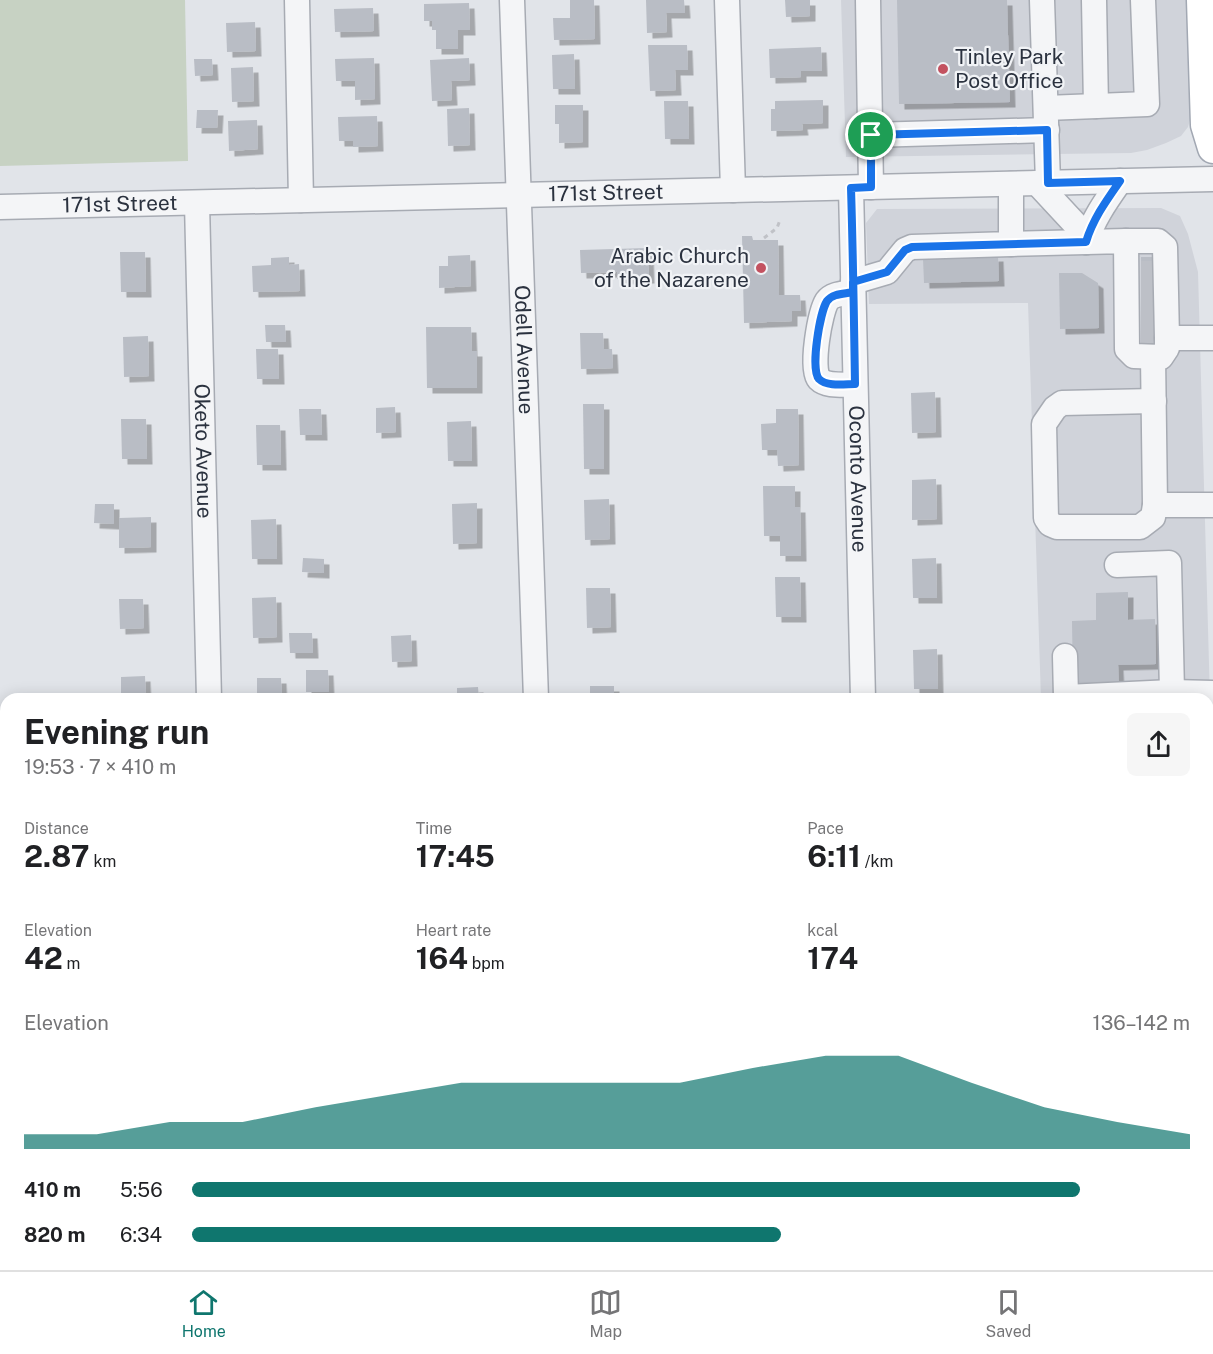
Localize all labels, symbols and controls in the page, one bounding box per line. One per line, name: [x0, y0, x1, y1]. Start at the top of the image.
place label: Tinley Park Post Office: [955, 44, 1064, 93]
marker: Tinley Park Post Office: [936, 62, 950, 76]
pin: [845, 109, 896, 160]
icon: arrive: [854, 118, 887, 151]
street label: 171st Street: [548, 179, 664, 206]
street label: 171st Street: [62, 190, 178, 218]
place label: Arabic Church of the Nazarene: [594, 243, 749, 292]
marker: Arabic Church of the Nazarene: [754, 261, 768, 275]
street label: Odell Avenue: [510, 285, 539, 415]
street label: Oketo Avenue: [189, 383, 218, 519]
street label: Oconto Avenue: [844, 405, 873, 553]
text: Evening run: [24, 713, 209, 751]
button: share: [1127, 713, 1190, 776]
text: 19:53 · 7 × 410 m: [24, 755, 176, 779]
text: Distance: [24, 819, 89, 838]
text: Time: [416, 819, 452, 838]
text: Pace: [807, 819, 844, 838]
text: 2.87: [24, 838, 90, 874]
text: 17:45: [416, 838, 495, 874]
text: 6:11: [807, 838, 861, 874]
text: km: [90, 852, 116, 871]
text: /km: [861, 852, 893, 871]
text: Elevation: [24, 921, 92, 940]
text: Heart rate: [416, 921, 491, 940]
text: kcal: [807, 921, 838, 940]
text: 42: [24, 940, 63, 976]
text: 164: [416, 940, 468, 976]
text: 174: [807, 940, 858, 976]
text: m: [63, 954, 80, 973]
text: bpm: [468, 954, 505, 973]
text: Elevation: [24, 1011, 109, 1035]
text: 136–142 m: [1093, 1011, 1190, 1035]
text: 410 m: [24, 1178, 81, 1202]
text: 5:56: [120, 1178, 163, 1202]
text: 820 m: [24, 1223, 85, 1247]
text: 6:34: [120, 1223, 162, 1247]
tab: Home: [182, 1286, 226, 1341]
tab: Map: [589, 1286, 622, 1341]
tab: Saved: [986, 1286, 1031, 1341]

